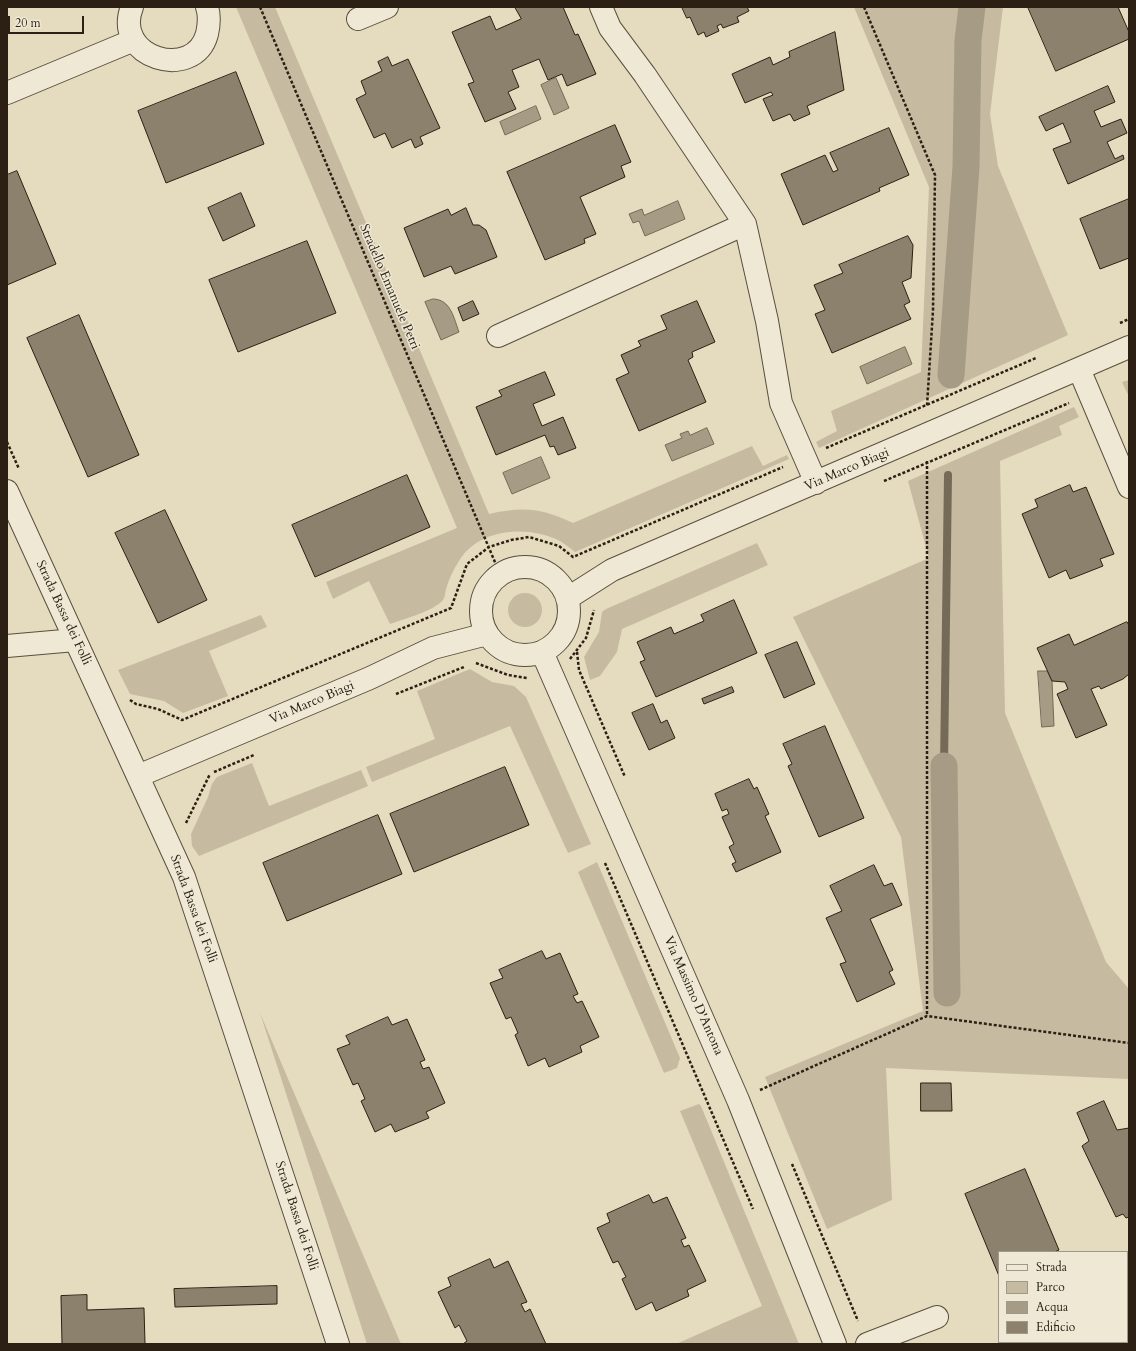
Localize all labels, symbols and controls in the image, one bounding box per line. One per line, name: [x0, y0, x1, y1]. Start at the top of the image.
scale bar: [10, 8, 86, 34]
text: 20 m: [15, 15, 41, 31]
street label: Stradello Emanuele Petri: [355, 222, 423, 352]
street label: Via Marco Biagi: [802, 445, 892, 495]
street label: Strada Bassa dei Folli: [32, 558, 94, 668]
street label: Via Marco Biagi: [267, 678, 357, 728]
street label: Strada Bassa dei Folli: [166, 853, 220, 965]
street label: Via Massimo D'Antona: [660, 934, 726, 1058]
street label: Strada Bassa dei Folli: [271, 1159, 321, 1273]
legend: [998, 1251, 1128, 1343]
text: Strada: [1036, 1259, 1067, 1275]
text: Parco: [1036, 1279, 1065, 1295]
text: Acqua: [1036, 1299, 1068, 1315]
text: Edificio: [1036, 1319, 1075, 1335]

